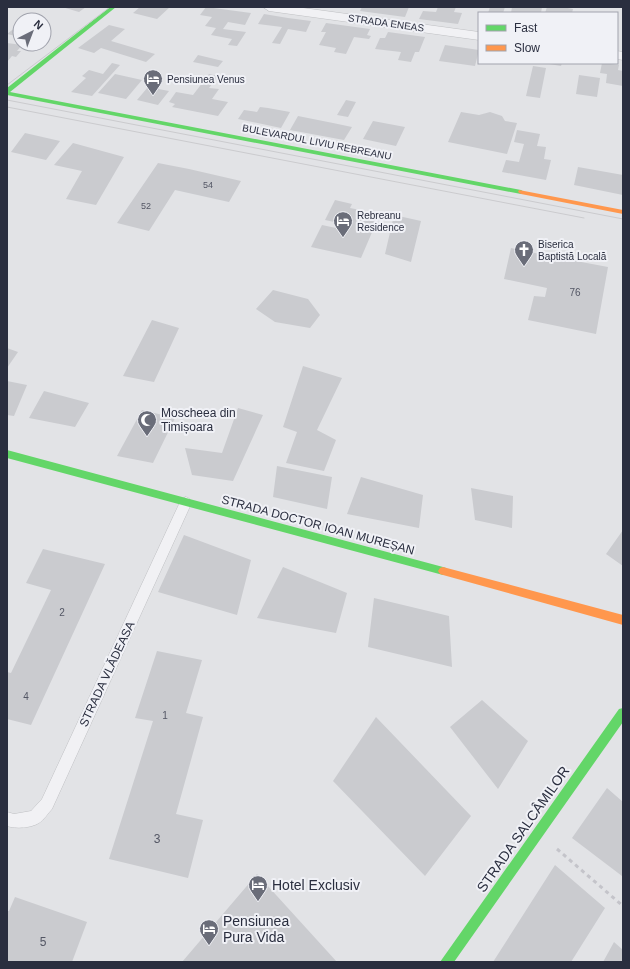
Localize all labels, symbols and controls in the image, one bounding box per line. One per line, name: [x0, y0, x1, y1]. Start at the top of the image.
north arrow: [12, 12, 52, 52]
street label: STRADA ENEAS: [347, 12, 425, 34]
legend: [478, 12, 618, 64]
text: N: [32, 17, 46, 32]
text: Fast: [514, 21, 538, 35]
text: Slow: [514, 41, 540, 55]
hotel icon: Pensiunea Venus: [142, 68, 164, 96]
place label: Pensiunea Venus: [167, 74, 245, 85]
street label: BULEVARDUL LIVIU REBREANU: [241, 122, 393, 162]
house number: 54: [203, 180, 213, 190]
house number: 52: [141, 201, 151, 211]
hotel icon: Rebreanu Residence: [332, 210, 354, 238]
place label: Rebreanu Residence: [357, 210, 405, 233]
church icon: Biserica Baptistă Locală: [513, 239, 535, 267]
place label: Biserica Baptistă Locală: [538, 239, 607, 262]
house number: 76: [569, 287, 581, 298]
place label: Moscheea din Timișoara: [161, 406, 236, 434]
mosque icon: Moscheea din Timișoara: [136, 409, 158, 437]
street label: STRADA DOCTOR IOAN MUREȘAN: [220, 492, 416, 558]
house number: 2: [59, 607, 65, 618]
street label: STRADA VLĂDEASA: [76, 619, 138, 729]
house number: 4: [23, 691, 29, 702]
house number: 1: [162, 710, 168, 721]
street label: STRADA SALCÂMILOR: [473, 763, 573, 895]
house number: 3: [154, 832, 161, 846]
hotel icon: Hotel Exclusiv: [247, 874, 269, 902]
place label: Hotel Exclusiv: [272, 877, 360, 893]
place label: Pensiunea Pura Vida: [223, 913, 289, 945]
hotel icon: Pensiunea Pura Vida: [198, 918, 220, 946]
house number: 5: [40, 935, 47, 949]

